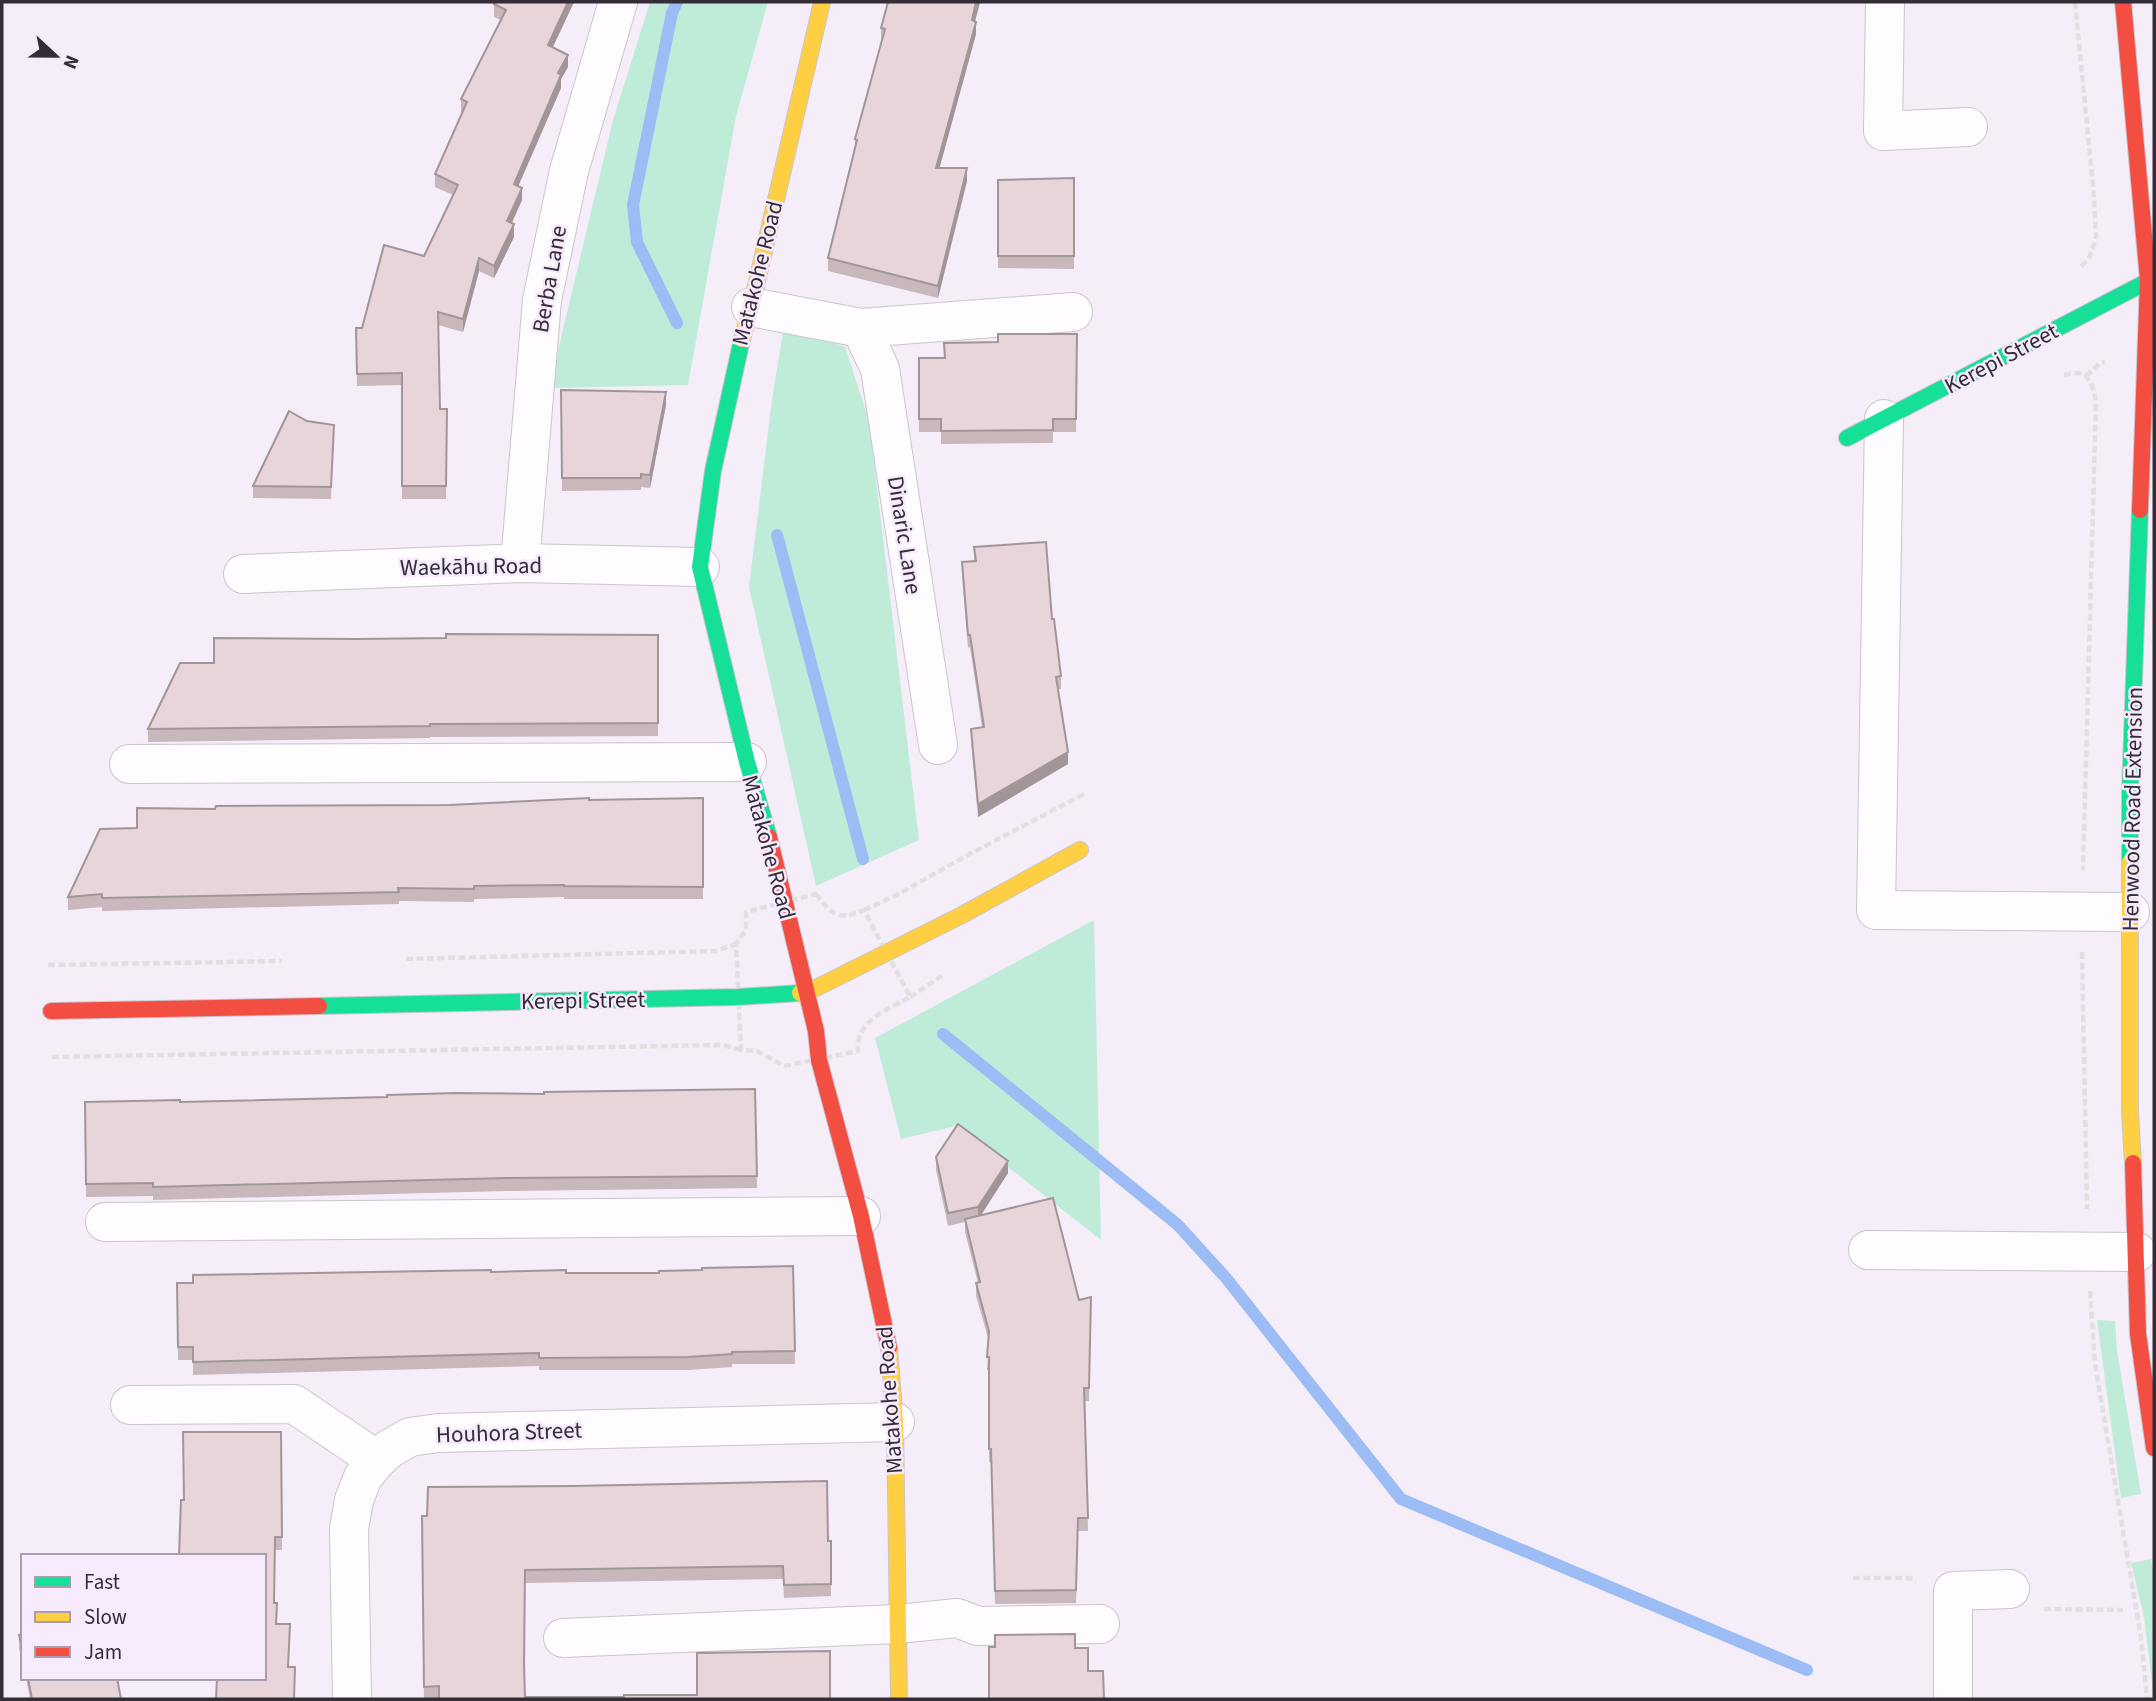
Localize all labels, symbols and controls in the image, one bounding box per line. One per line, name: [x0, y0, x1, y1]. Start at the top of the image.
north arrow: [21, 21, 91, 91]
text: N: [55, 51, 85, 73]
street label: Matakohe Road: [724, 197, 791, 349]
street label: Berba Lane: [524, 223, 575, 335]
street label: Kerepi Street: [1939, 315, 2064, 402]
street label: Dinaric Lane: [879, 473, 930, 597]
street label: Waekāhu Road: [400, 549, 543, 584]
street label: Henwood Road Extension: [2114, 686, 2151, 932]
street label: Matakohe Road: [733, 771, 804, 923]
street label: Kerepi Street: [521, 983, 646, 1018]
street label: Matakohe Road: [868, 1325, 911, 1475]
street label: Houhora Street: [435, 1413, 583, 1452]
legend: [21, 1554, 266, 1680]
text: Fast: [84, 1567, 120, 1597]
text: Slow: [84, 1602, 127, 1632]
text: Jam: [84, 1637, 122, 1667]

